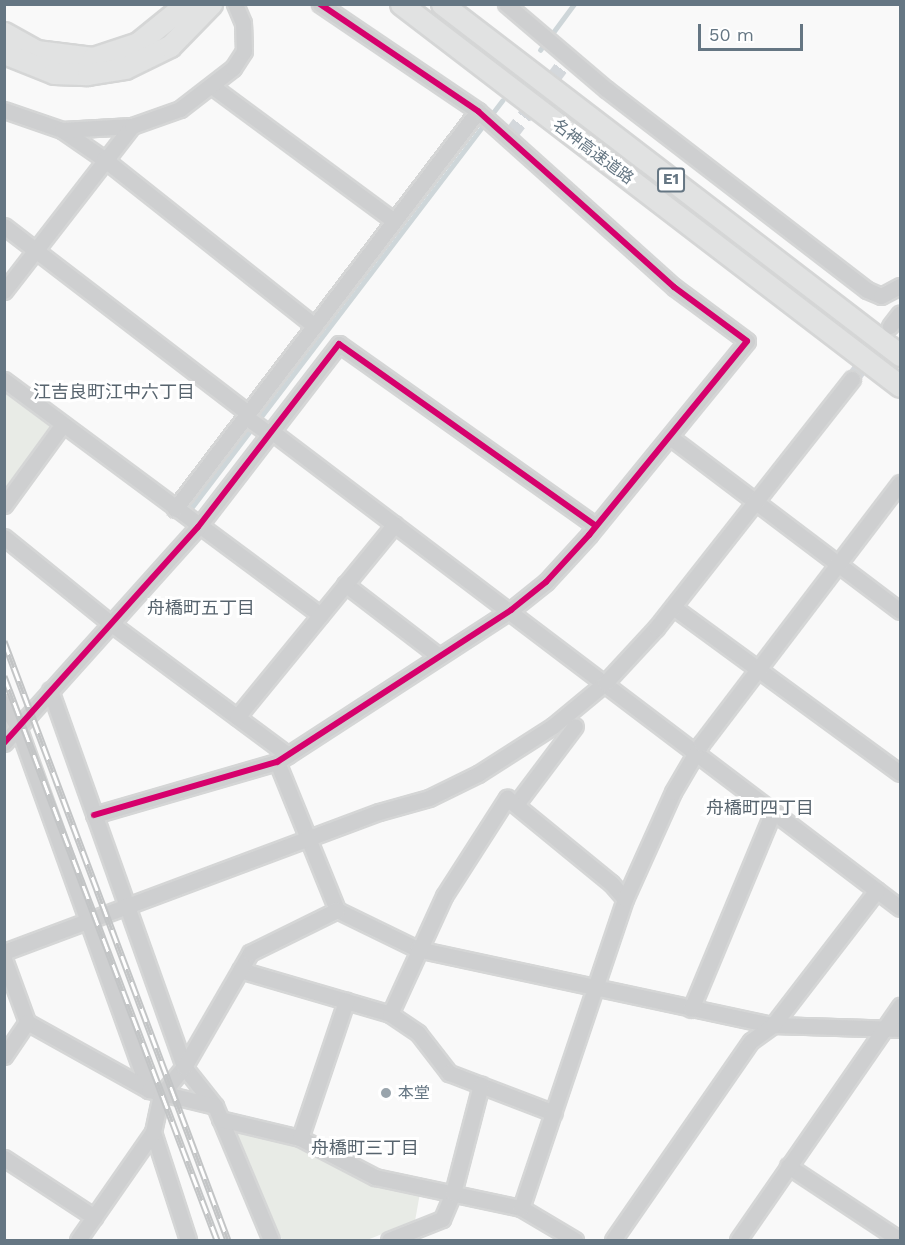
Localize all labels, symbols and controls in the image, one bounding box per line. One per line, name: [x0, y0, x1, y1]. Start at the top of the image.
scale bar: [701, 12, 806, 50]
text: 50 m: [709, 24, 754, 45]
street label: 名神高速道路: [549, 115, 637, 189]
road number: E1: [656, 168, 686, 192]
district label: 江吉良町江中六丁目: [33, 381, 195, 403]
district label: 舟橋町五丁目: [147, 597, 255, 619]
district label: 舟橋町四丁目: [706, 797, 814, 819]
place label: 本堂: [398, 1083, 430, 1103]
marker: 本堂: [379, 1086, 393, 1100]
district label: 舟橋町三丁目: [311, 1137, 419, 1159]

